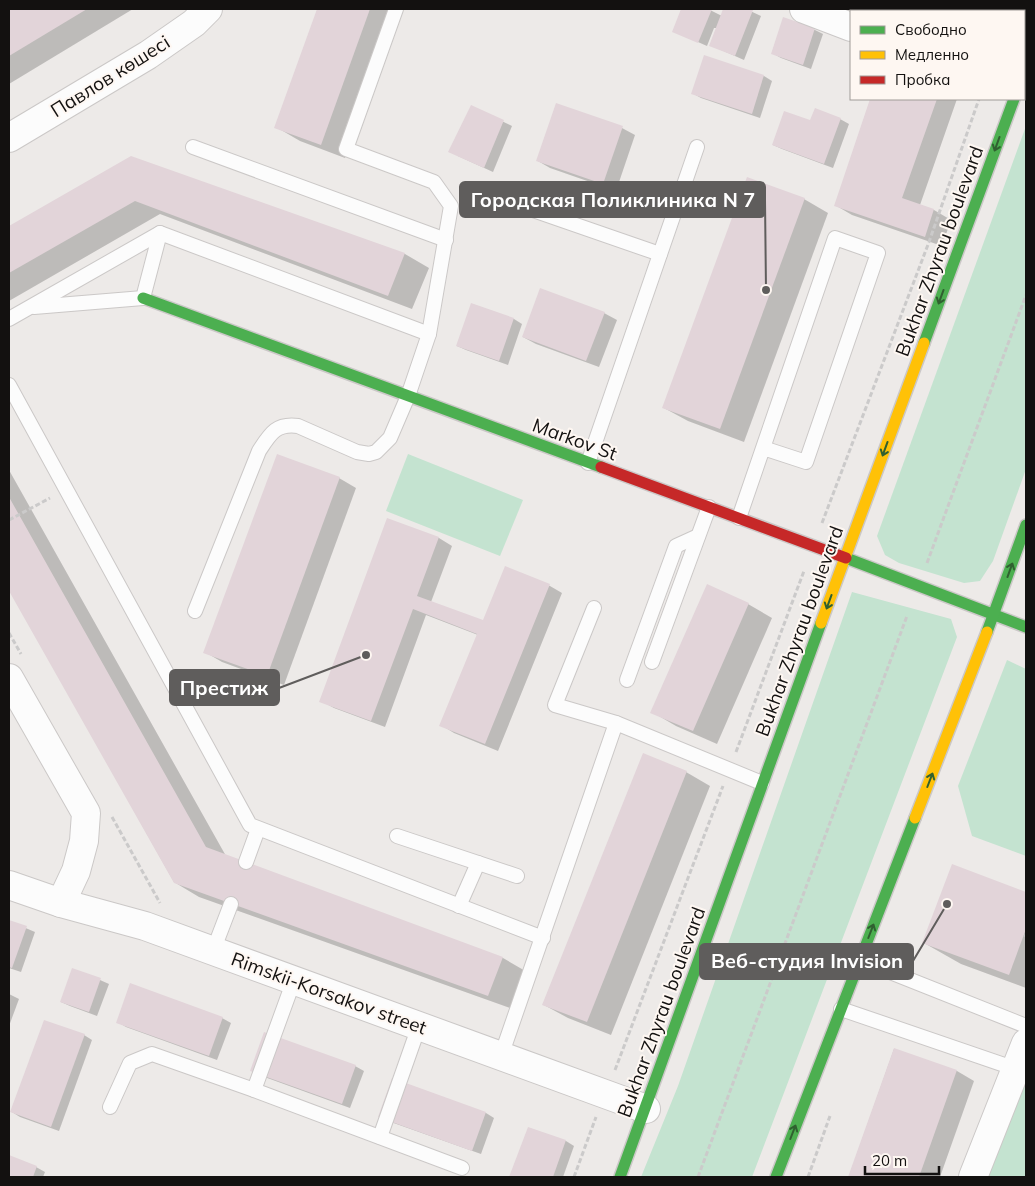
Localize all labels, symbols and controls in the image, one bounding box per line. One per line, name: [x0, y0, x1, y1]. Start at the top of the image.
legend: [850, 10, 1025, 100]
text: Свободно: [895, 20, 967, 39]
street label: Павлов көшесі: [46, 30, 174, 122]
text: Медленно: [895, 45, 969, 64]
text: Пробка: [895, 70, 950, 89]
one-way arrow: [992, 136, 1001, 152]
street label: Bukhar Zhyrau boulevard: [890, 143, 988, 359]
callout: Городская Поликлиника N 7: [460, 182, 765, 217]
text: Городская Поликлиника N 7: [471, 187, 755, 212]
one-way arrow: [936, 289, 945, 304]
street label: Markov St: [529, 413, 621, 466]
one-way arrow: [880, 441, 889, 457]
street label: Bukhar Zhyrau boulevard: [750, 523, 848, 739]
one-way arrow: [1006, 563, 1015, 578]
one-way arrow: [824, 594, 833, 609]
callout: Престиж: [170, 670, 279, 705]
text: Престиж: [180, 675, 269, 700]
one-way arrow: [925, 773, 935, 788]
street label: Bukhar Zhyrau boulevard: [612, 904, 710, 1120]
one-way arrow: [867, 924, 876, 939]
callout: Веб-студия Invision: [700, 944, 913, 979]
street label: Rimskii-Korsakov street: [228, 946, 430, 1040]
text: Веб-студия Invision: [711, 948, 903, 973]
one-way arrow: [789, 1125, 798, 1140]
scale bar: [865, 1144, 939, 1176]
text: 20 m: [872, 1151, 907, 1170]

